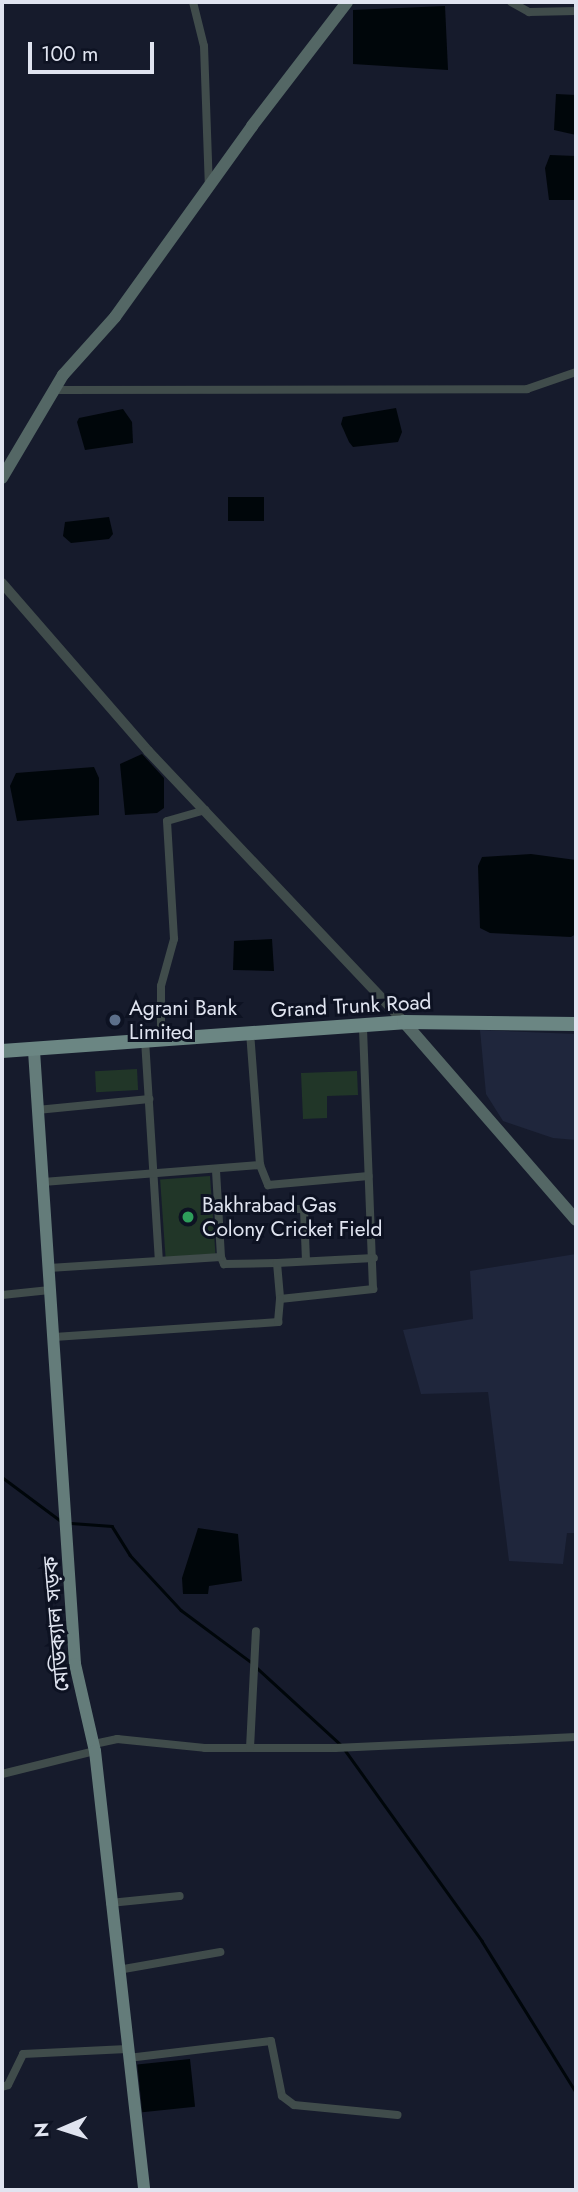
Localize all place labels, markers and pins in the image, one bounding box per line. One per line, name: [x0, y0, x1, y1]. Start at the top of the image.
place label: Agrani Bank Limited: [129, 995, 237, 1045]
marker: Agrani Bank Limited: [107, 1012, 123, 1028]
place label: Bakhrabad Gas Colony Cricket Field: [202, 1192, 382, 1242]
marker: Bakhrabad Gas Colony Cricket Field: [180, 1209, 196, 1225]

